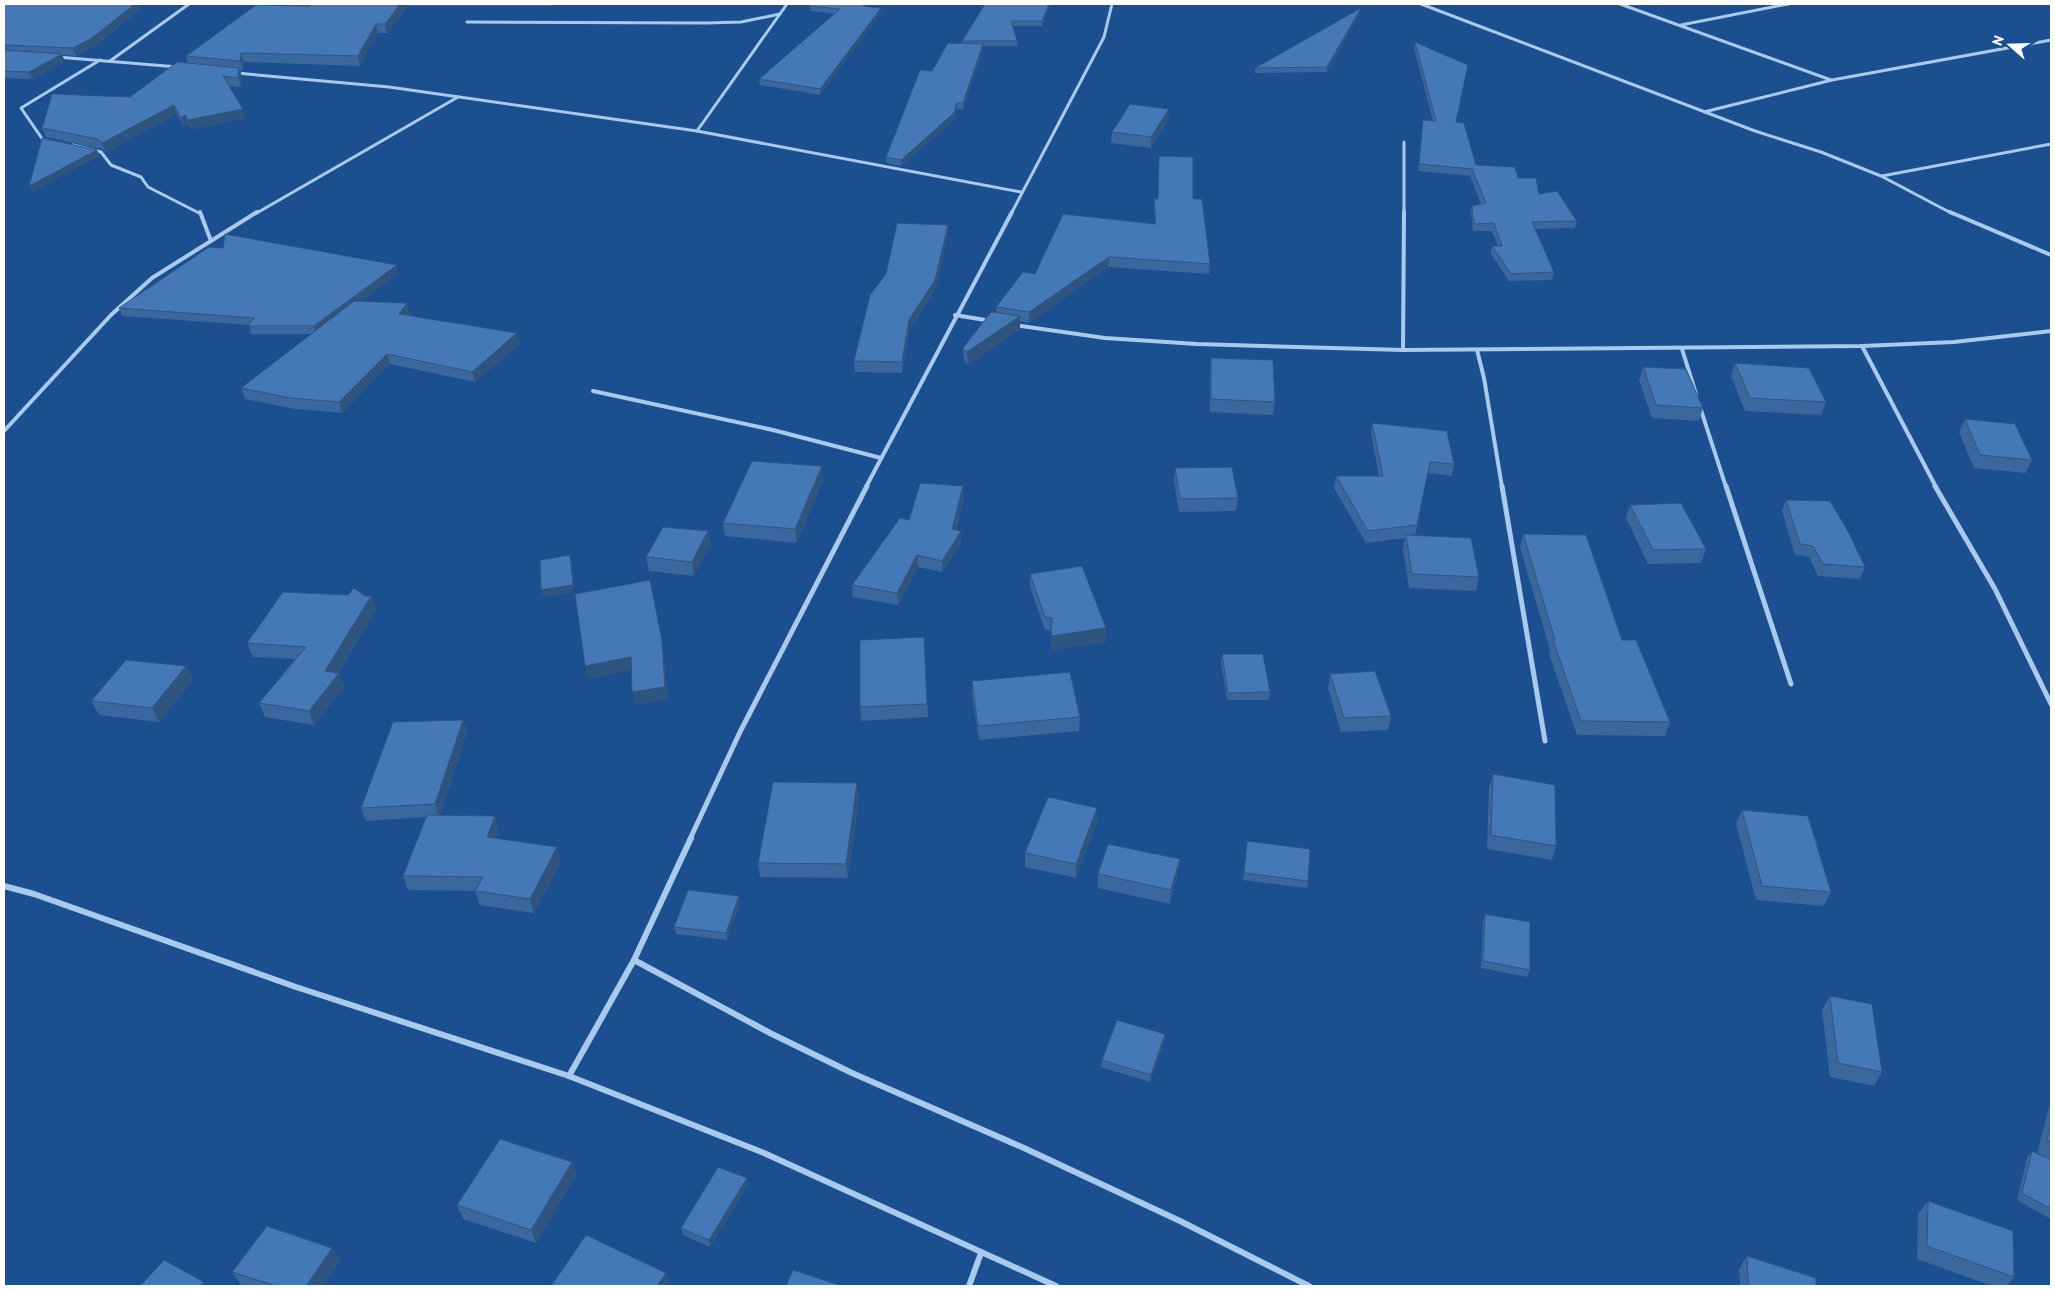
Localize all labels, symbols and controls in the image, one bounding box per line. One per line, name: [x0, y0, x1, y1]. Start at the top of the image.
north arrow: [1985, 20, 2035, 70]
text: N: [1988, 33, 2008, 48]

